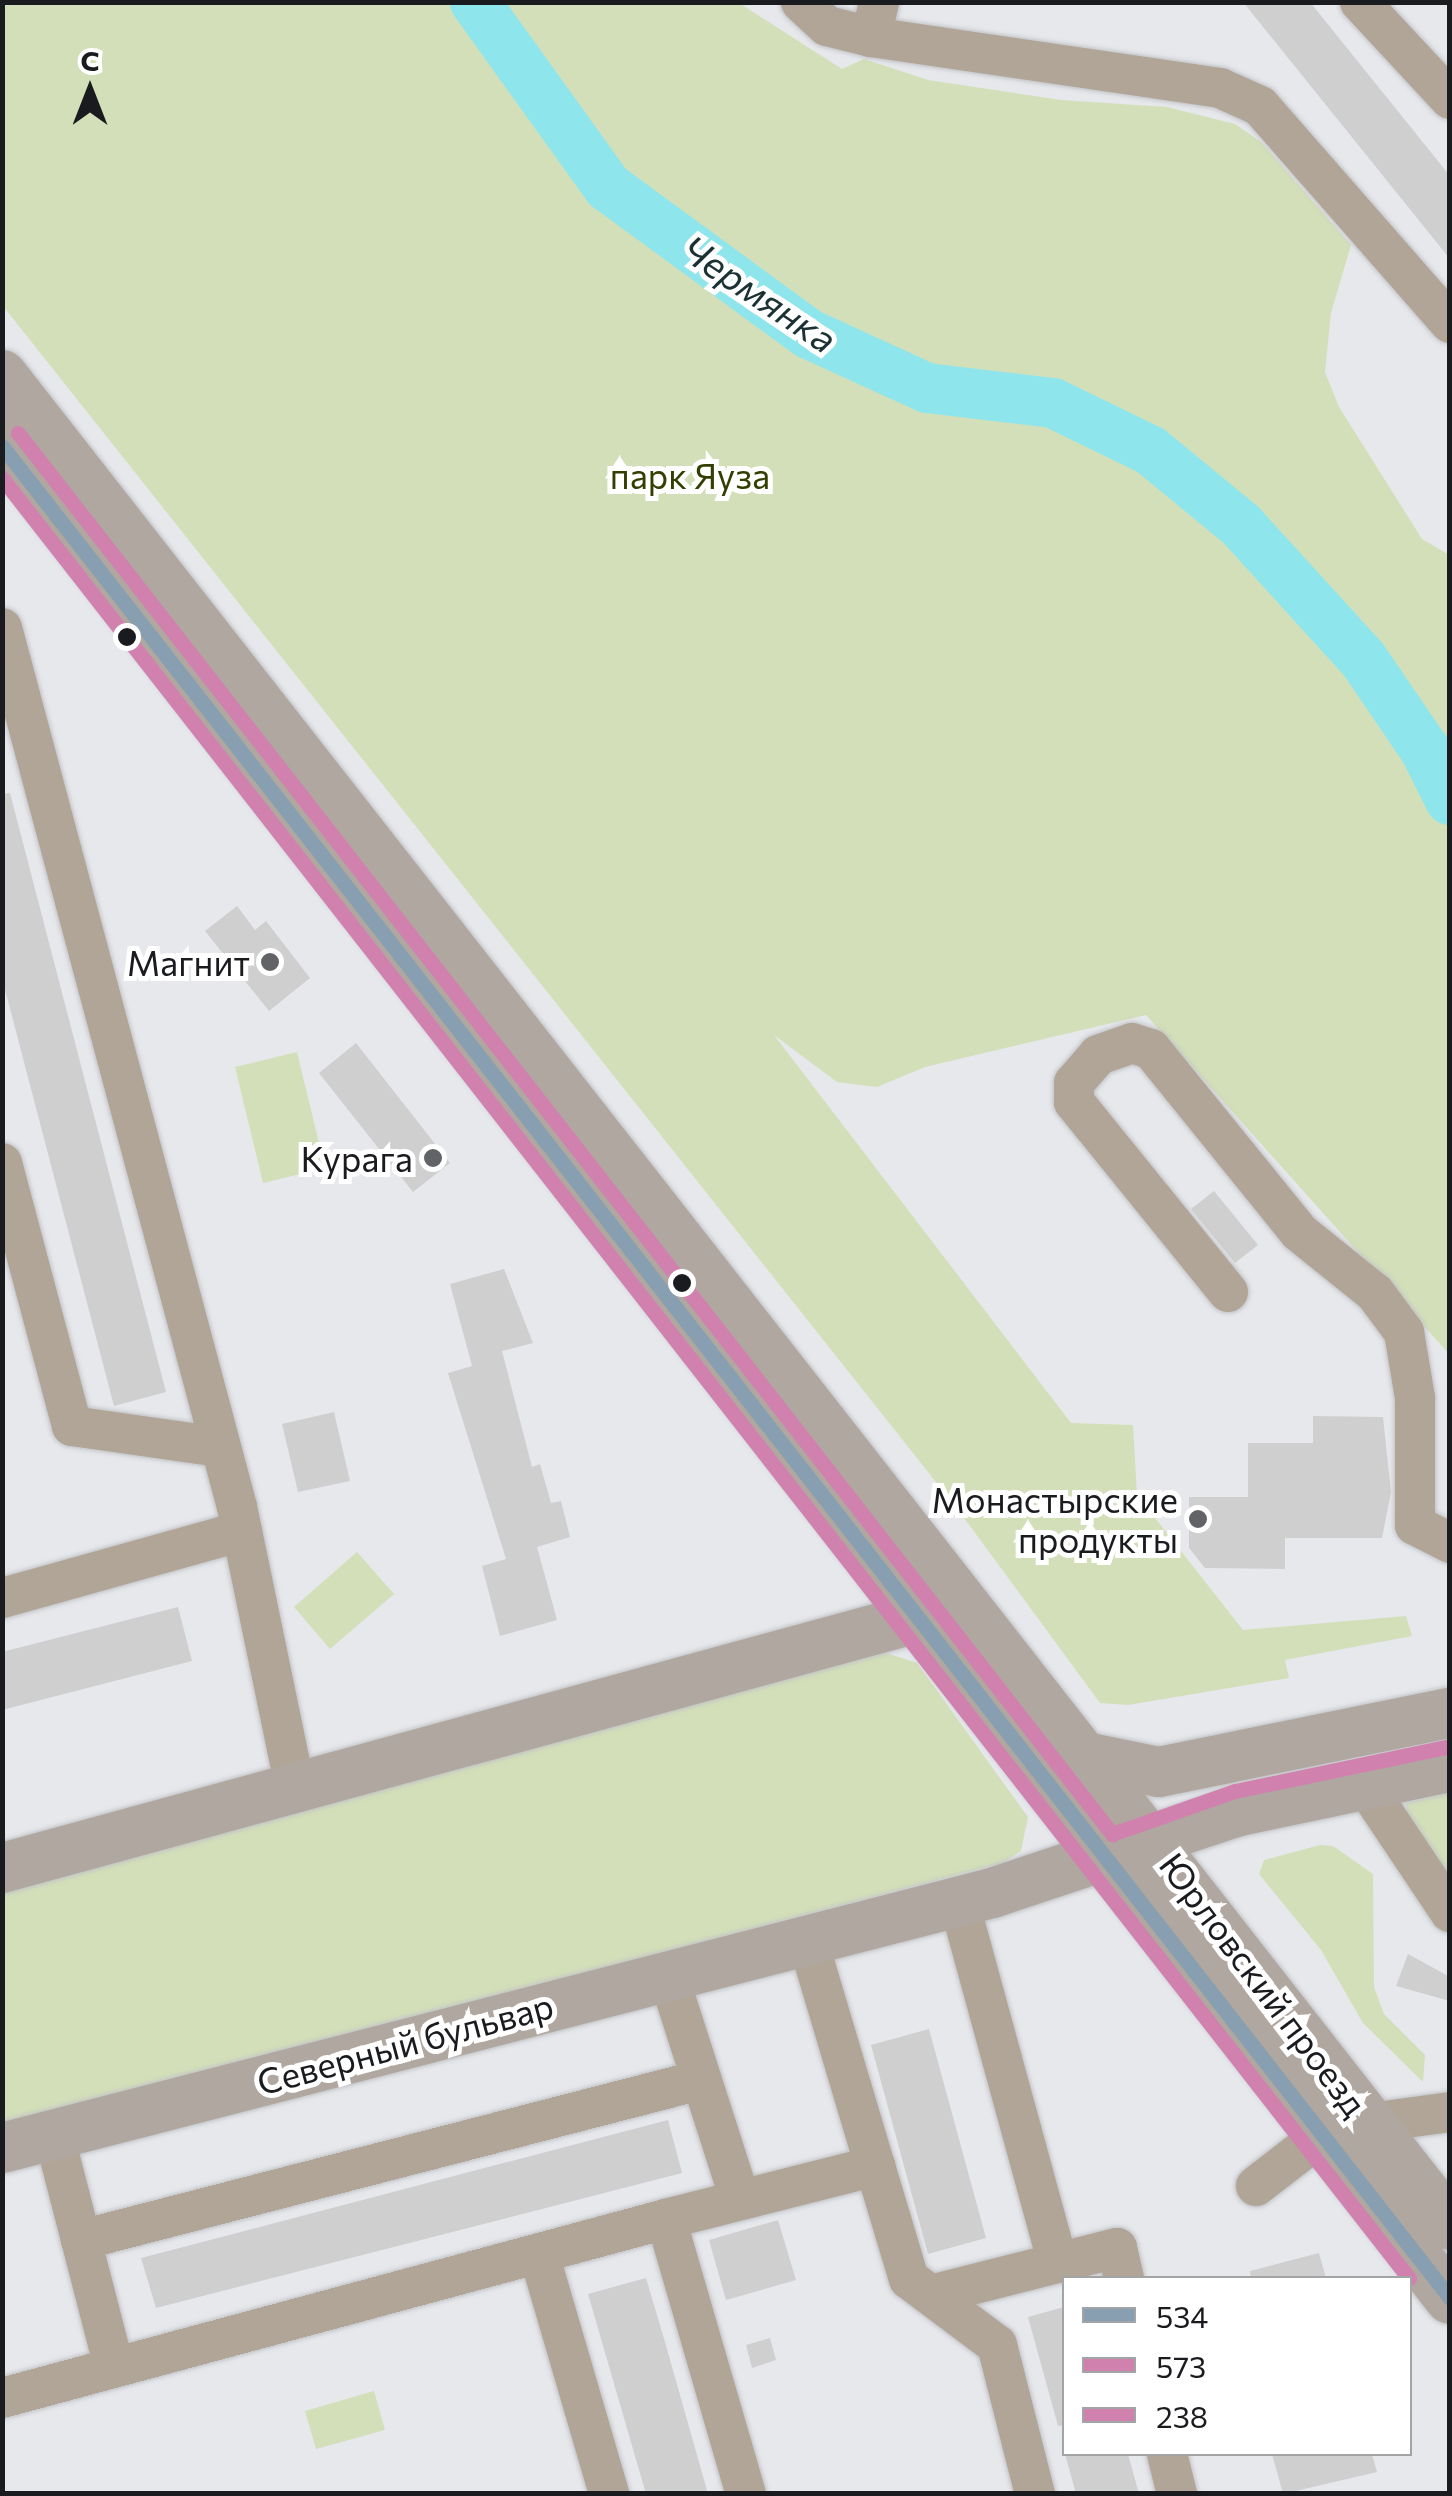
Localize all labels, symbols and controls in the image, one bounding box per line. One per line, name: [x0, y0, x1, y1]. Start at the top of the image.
north arrow: [40, 40, 140, 140]
text: С: [80, 43, 100, 77]
water label: Чермянка: [674, 225, 846, 361]
park label: парк Яуза: [610, 454, 770, 496]
unlabelled marker: [117, 627, 137, 647]
place label: Магнит: [127, 941, 250, 983]
marker: Магнит: [259, 951, 281, 973]
place label: Курага: [300, 1137, 413, 1179]
marker: Курага: [422, 1147, 444, 1169]
unlabelled marker: [672, 1273, 692, 1293]
place label: Монастырские продукты: [931, 1478, 1178, 1560]
marker: Монастырские продукты: [1187, 1508, 1209, 1530]
street label: Юрловский проезд: [1151, 1844, 1377, 2124]
street label: Северный бульвар: [252, 1983, 558, 2103]
legend: [1062, 2276, 1412, 2456]
text: 534: [1156, 2297, 1208, 2334]
text: 573: [1156, 2347, 1206, 2384]
text: 238: [1156, 2397, 1208, 2434]

